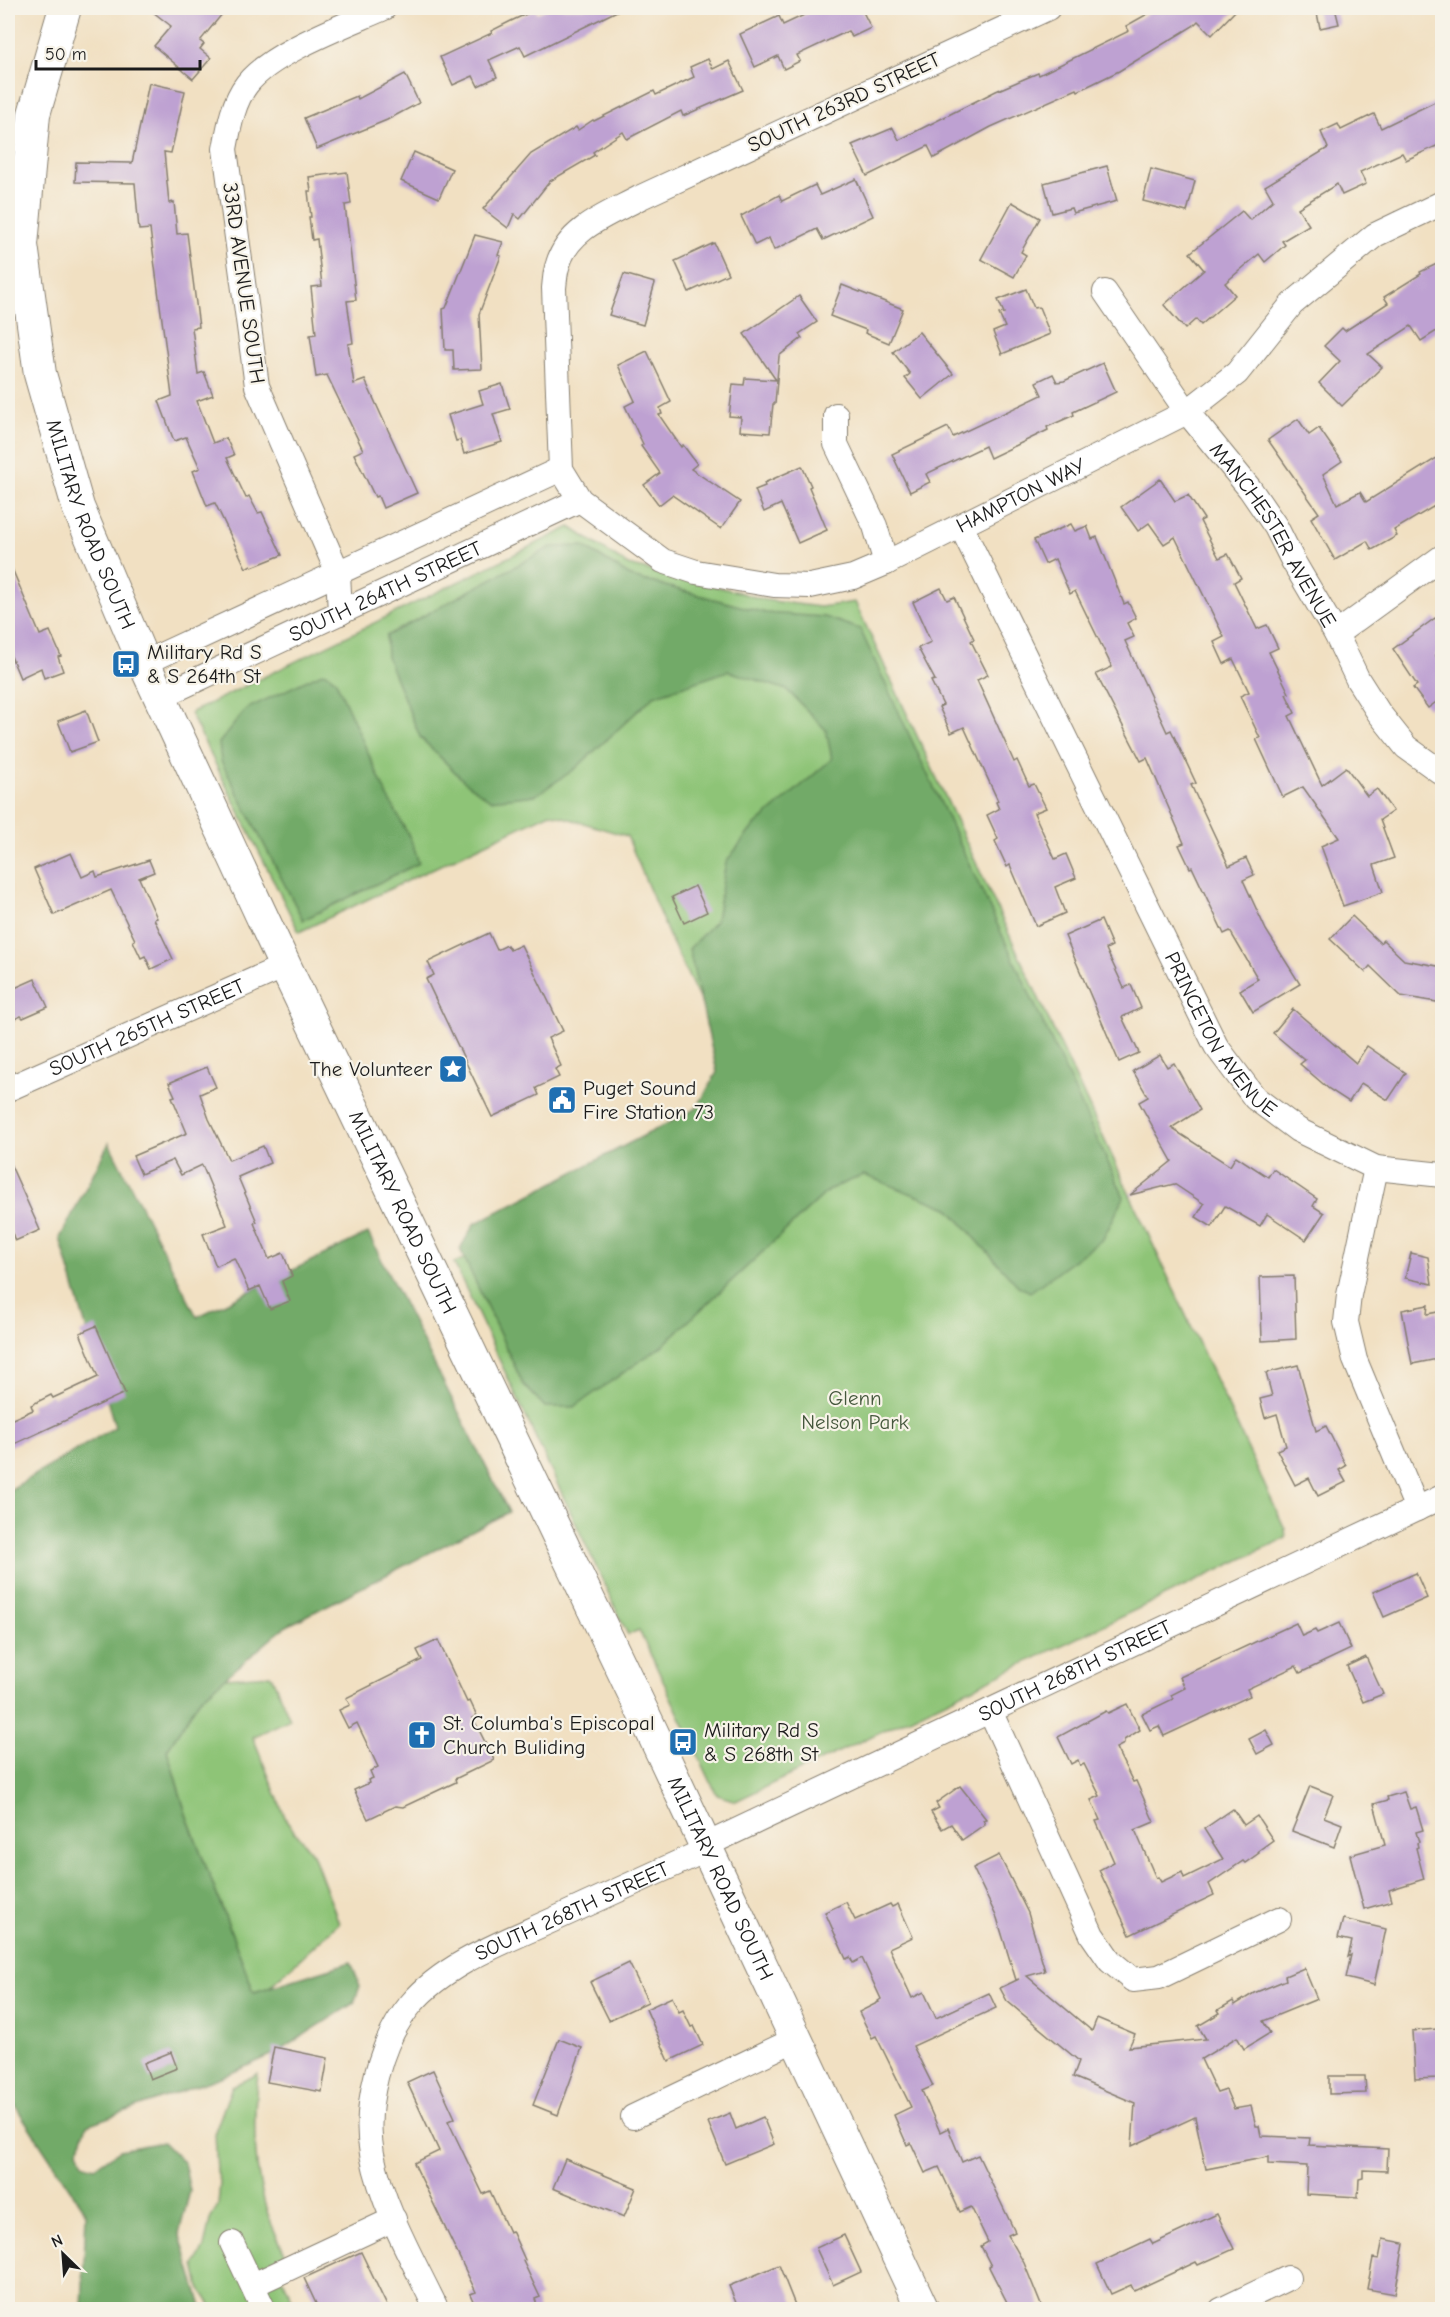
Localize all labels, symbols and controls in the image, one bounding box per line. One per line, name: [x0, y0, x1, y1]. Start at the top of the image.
scale bar: [36, 33, 200, 71]
text: 50 m: [45, 44, 87, 65]
street label: SOUTH 263RD STREET: [744, 47, 944, 157]
street label: 33RD AVENUE SOUTH: [218, 181, 270, 385]
street label: MILITARY ROAD SOUTH: [42, 417, 140, 633]
street label: MANCHESTER AVENUE: [1205, 438, 1341, 632]
street label: HAMPTON WAY: [952, 453, 1090, 538]
street label: SOUTH 264TH STREET: [285, 536, 486, 647]
place label: Military Rd S & S 264th St: [147, 640, 262, 688]
bus stop icon: Military Rd S & S 264th St: [110, 648, 142, 680]
street label: PRINCETON AVENUE: [1160, 948, 1281, 1122]
street label: SOUTH 265TH STREET: [46, 973, 248, 1081]
place icon: The Volunteer: [437, 1053, 469, 1085]
place label: The Volunteer: [309, 1057, 433, 1081]
place label: Puget Sound Fire Station 73: [583, 1076, 714, 1124]
public building icon: Puget Sound Fire Station 73: [546, 1084, 578, 1116]
street label: MILITARY ROAD SOUTH: [344, 1107, 462, 1317]
park label: Glenn Nelson Park: [801, 1386, 909, 1434]
street label: SOUTH 268TH STREET: [975, 1615, 1175, 1726]
place label: St. Columba's Episcopal Church Buliding: [443, 1711, 655, 1759]
place label: Military Rd S & S 268th St: [704, 1718, 819, 1766]
church icon: St. Columba's Episcopal Church Buliding: [406, 1719, 438, 1751]
bus stop icon: Military Rd S & S 268th St: [667, 1726, 699, 1758]
street label: MILITARY ROAD SOUTH: [663, 1772, 779, 1984]
street label: SOUTH 268TH STREET: [471, 1856, 673, 1966]
north arrow: [33, 2224, 93, 2284]
text: N: [49, 2231, 66, 2252]

